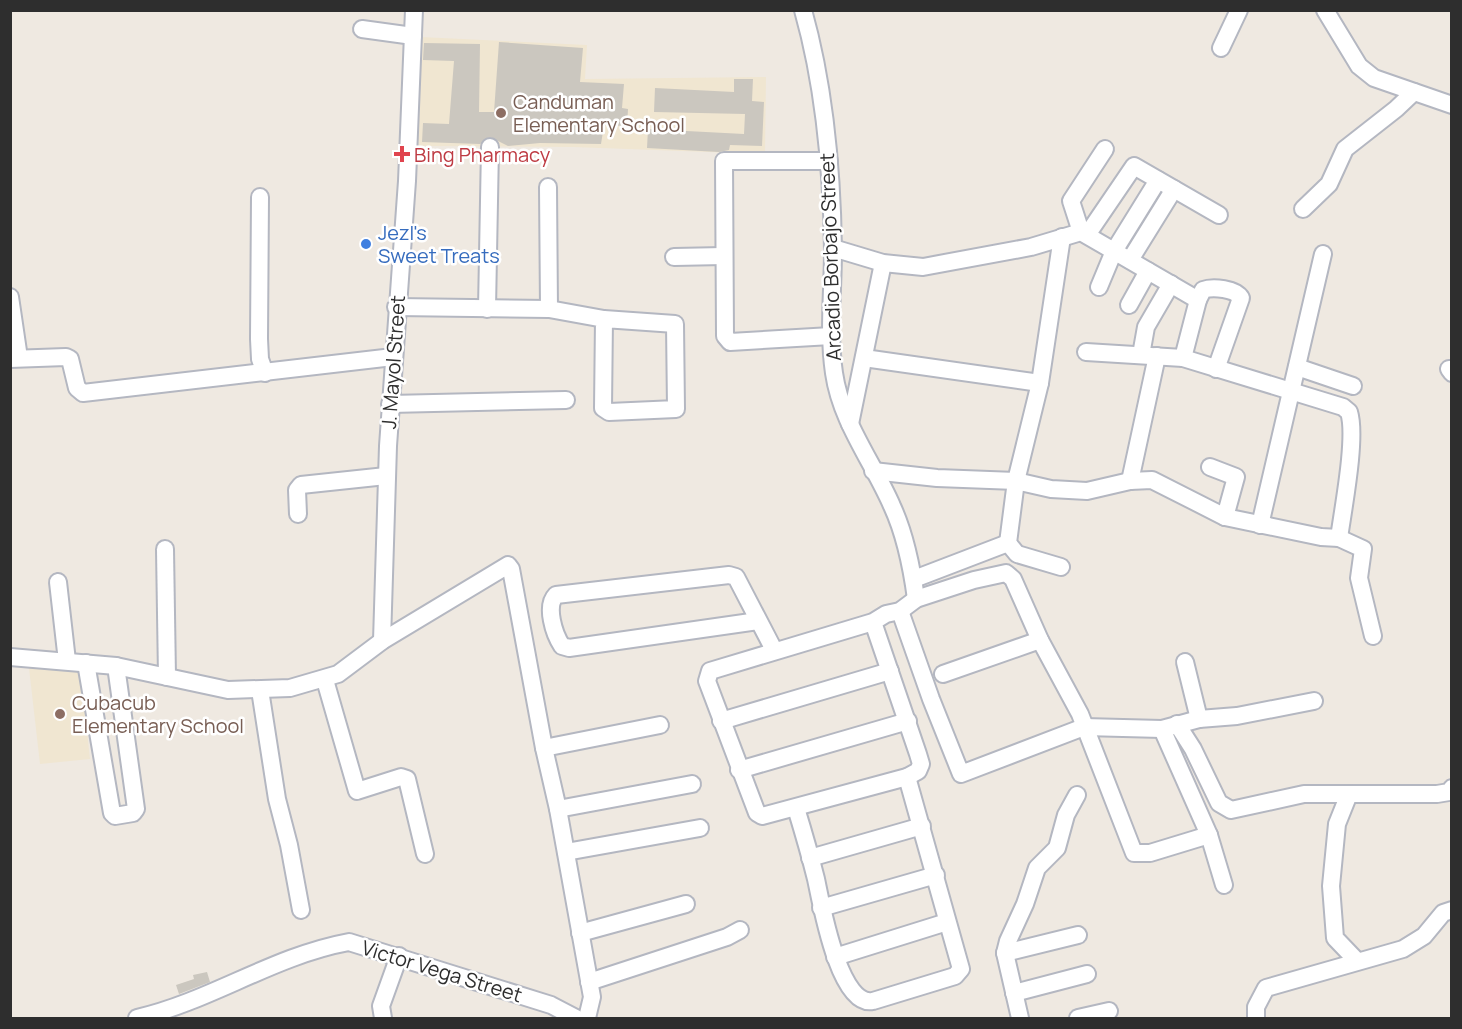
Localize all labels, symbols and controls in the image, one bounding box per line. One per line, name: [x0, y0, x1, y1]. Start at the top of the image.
place label: Canduman Elementary School: [513, 88, 685, 138]
marker: Canduman Elementary School: [494, 106, 508, 120]
place label: Bing Pharmacy: [414, 141, 551, 168]
marker: Bing Pharmacy: [395, 147, 409, 161]
street label: Arcadio Borbajo Street: [813, 153, 847, 361]
place label: Jezl's Sweet Treats: [378, 219, 500, 269]
marker: Jezl's Sweet Treats: [359, 237, 373, 251]
street label: J. Mayol Street: [375, 294, 411, 430]
place label: Cubacub Elementary School: [72, 689, 244, 739]
marker: Cubacub Elementary School: [53, 707, 67, 721]
street label: Victor Vega Street: [359, 934, 525, 1008]

